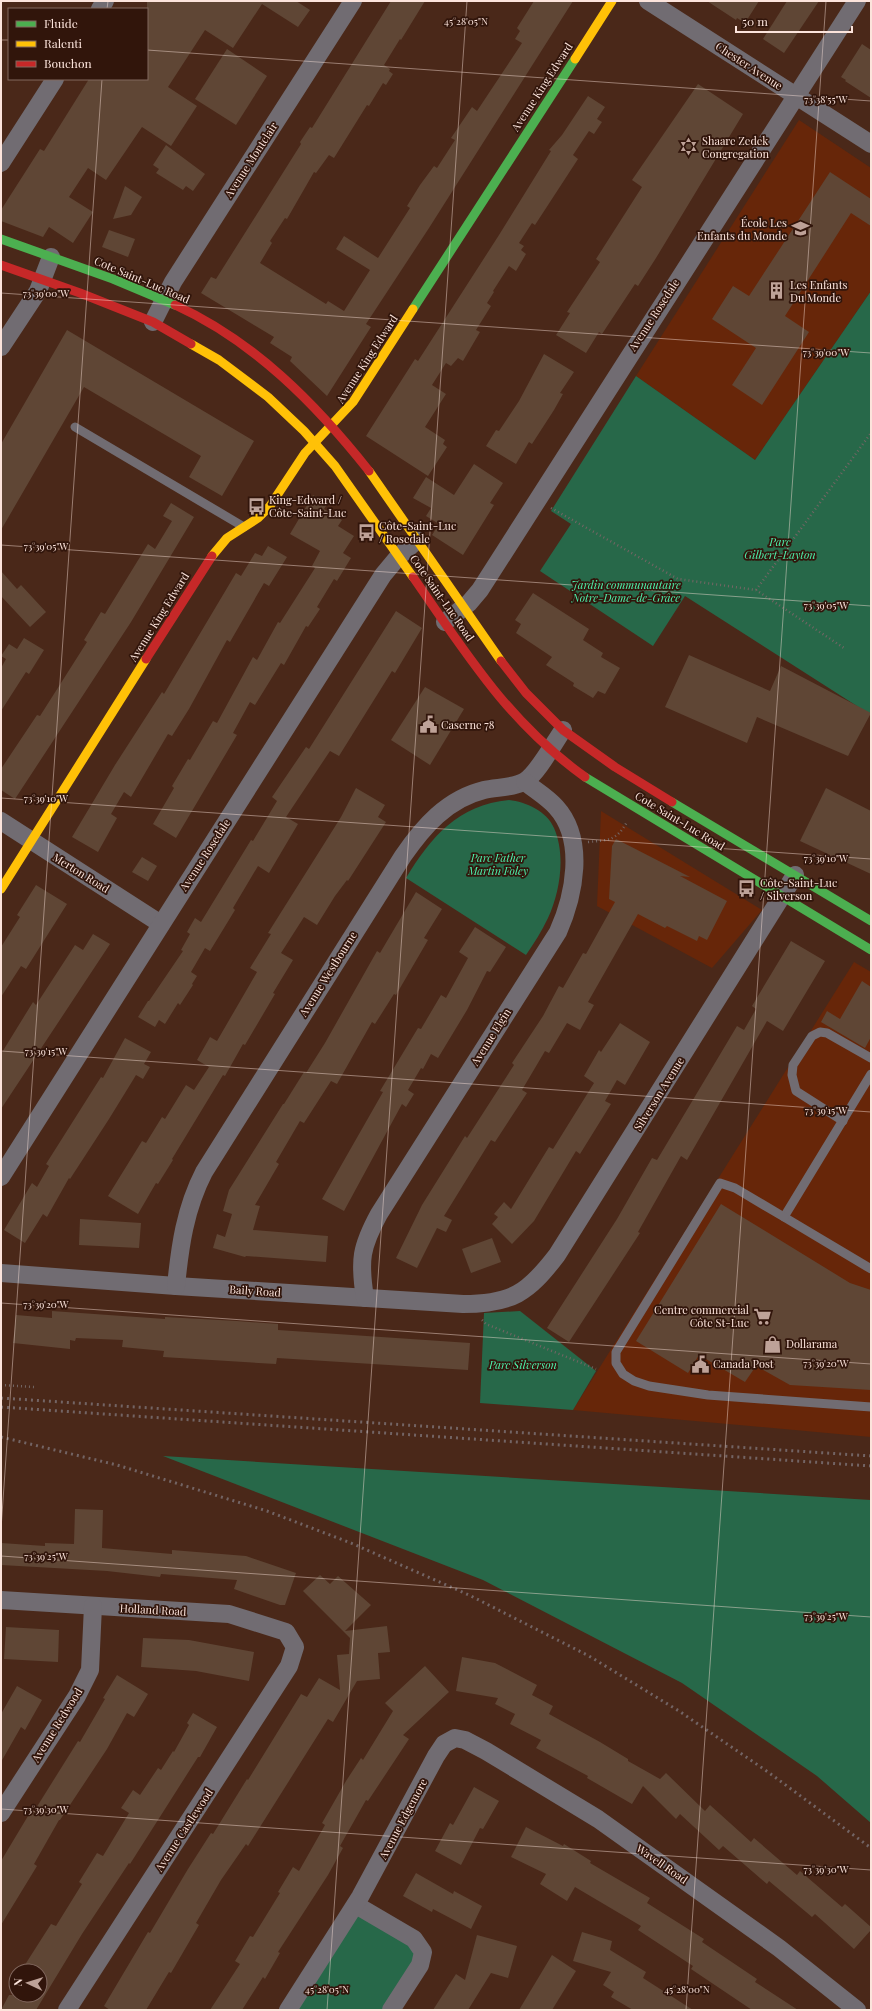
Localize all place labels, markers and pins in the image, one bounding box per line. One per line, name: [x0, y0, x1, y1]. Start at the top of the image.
place label: Shaare Zedek Congregation: [702, 133, 769, 161]
synagogue icon: Shaare Zedek Congregation: [679, 137, 699, 157]
place label: École Les Enfants du Monde: [697, 215, 787, 243]
school or university icon: École Les Enfants du Monde: [790, 219, 810, 239]
place label: Les Enfants Du Monde: [790, 277, 848, 305]
building icon: Les Enfants Du Monde: [767, 281, 787, 301]
place label: King-Edward / Côte-Saint-Luc: [269, 492, 346, 520]
bus stop icon: King-Edward / Côte-Saint-Luc: [246, 496, 266, 516]
place label: Côte-Saint-Luc / Rosedale: [379, 518, 456, 546]
bus stop icon: Côte-Saint-Luc / Rosedale: [356, 522, 376, 542]
public building icon: Caserne 78: [418, 715, 438, 735]
place label: Caserne 78: [441, 717, 495, 732]
place label: Côte-Saint-Luc / Silverson: [760, 875, 837, 903]
bus stop icon: Côte-Saint-Luc / Silverson: [737, 879, 757, 899]
place label: Centre commercial Côte St-Luc: [654, 1302, 749, 1330]
supermarket icon: Centre commercial Côte St-Luc: [752, 1306, 772, 1326]
shop icon: Dollarama: [763, 1334, 783, 1354]
place label: Dollarama: [786, 1336, 838, 1351]
public building icon: Canada Post: [690, 1354, 710, 1374]
place label: Canada Post: [713, 1356, 774, 1371]

